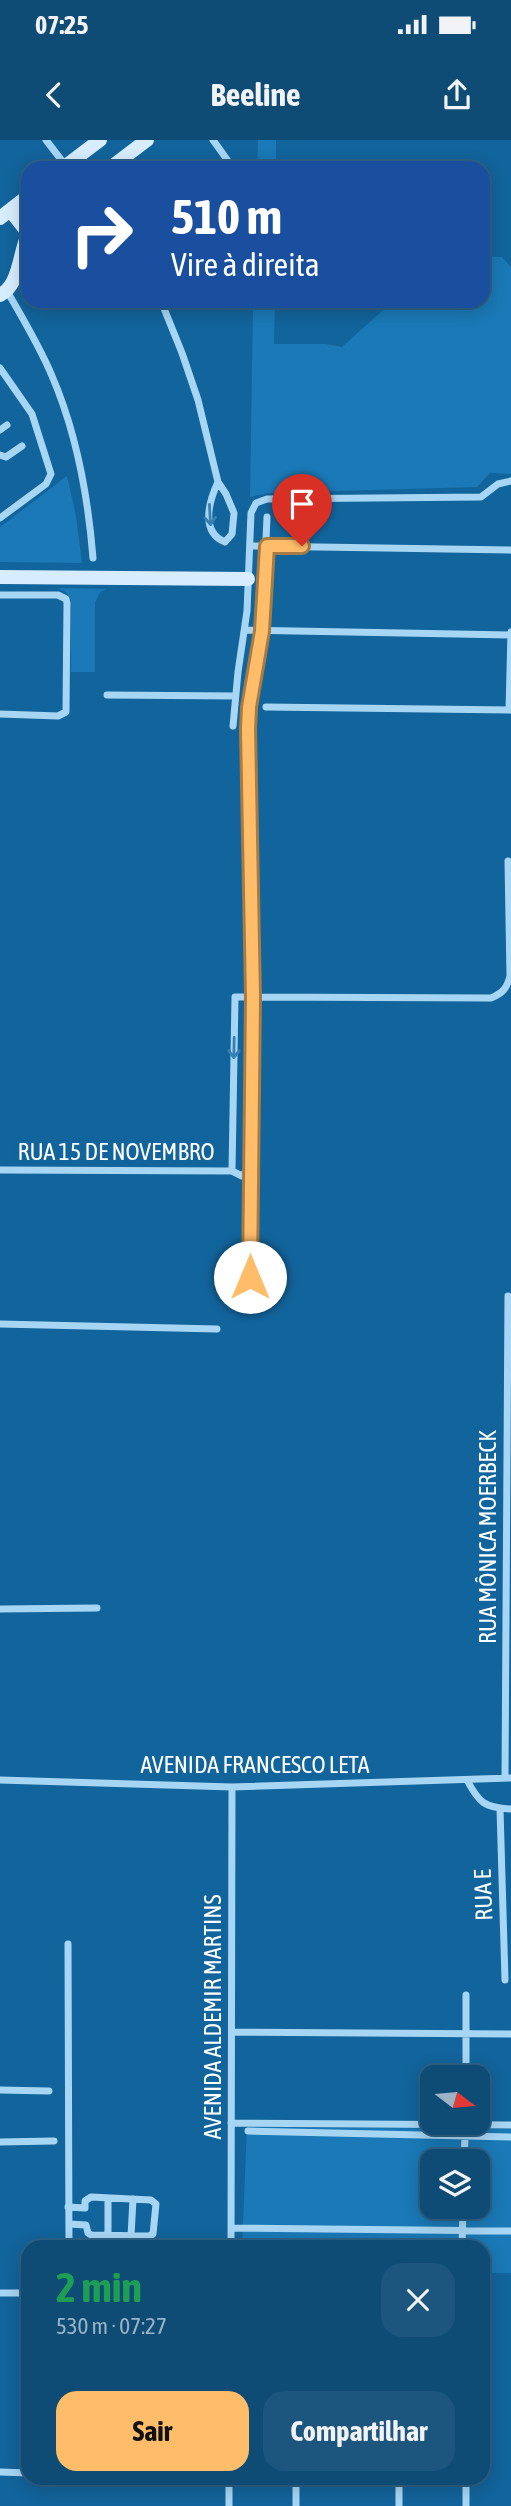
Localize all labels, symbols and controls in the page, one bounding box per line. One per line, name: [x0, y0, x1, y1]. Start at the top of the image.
text: 07:25: [35, 10, 89, 40]
icon: back: [35, 76, 73, 114]
text: Beeline: [211, 76, 300, 113]
icon: share: [438, 76, 476, 114]
text: 510 m: [171, 188, 282, 244]
icon: right: [56, 189, 147, 280]
text: Vire à direita: [171, 246, 320, 283]
pin: [272, 474, 332, 546]
icon: arrive: [283, 485, 321, 523]
one-way arrow: [204, 503, 217, 526]
one-way arrow: [228, 1036, 241, 1059]
street label: RUA 15 DE NOVEMBRO: [17, 1138, 215, 1165]
position arrow: [213, 1240, 287, 1314]
street label: RUA MÔNICA MOERBECK: [474, 1430, 501, 1644]
street label: AVENIDA FRANCESCO LETA: [140, 1751, 370, 1778]
street label: RUA E: [469, 1869, 497, 1921]
street label: AVENIDA ALDEMIR MARTINS: [199, 1895, 226, 2139]
north arrow: [420, 2065, 490, 2135]
map controls: [420, 2065, 490, 2219]
button: layers: [420, 2149, 490, 2219]
text: 2 min: [56, 2263, 142, 2311]
button: close: [381, 2263, 455, 2337]
text: 530 m · 07:27: [56, 2313, 167, 2339]
button: Sair: [56, 2391, 249, 2471]
button: Compartilhar: [263, 2391, 455, 2471]

